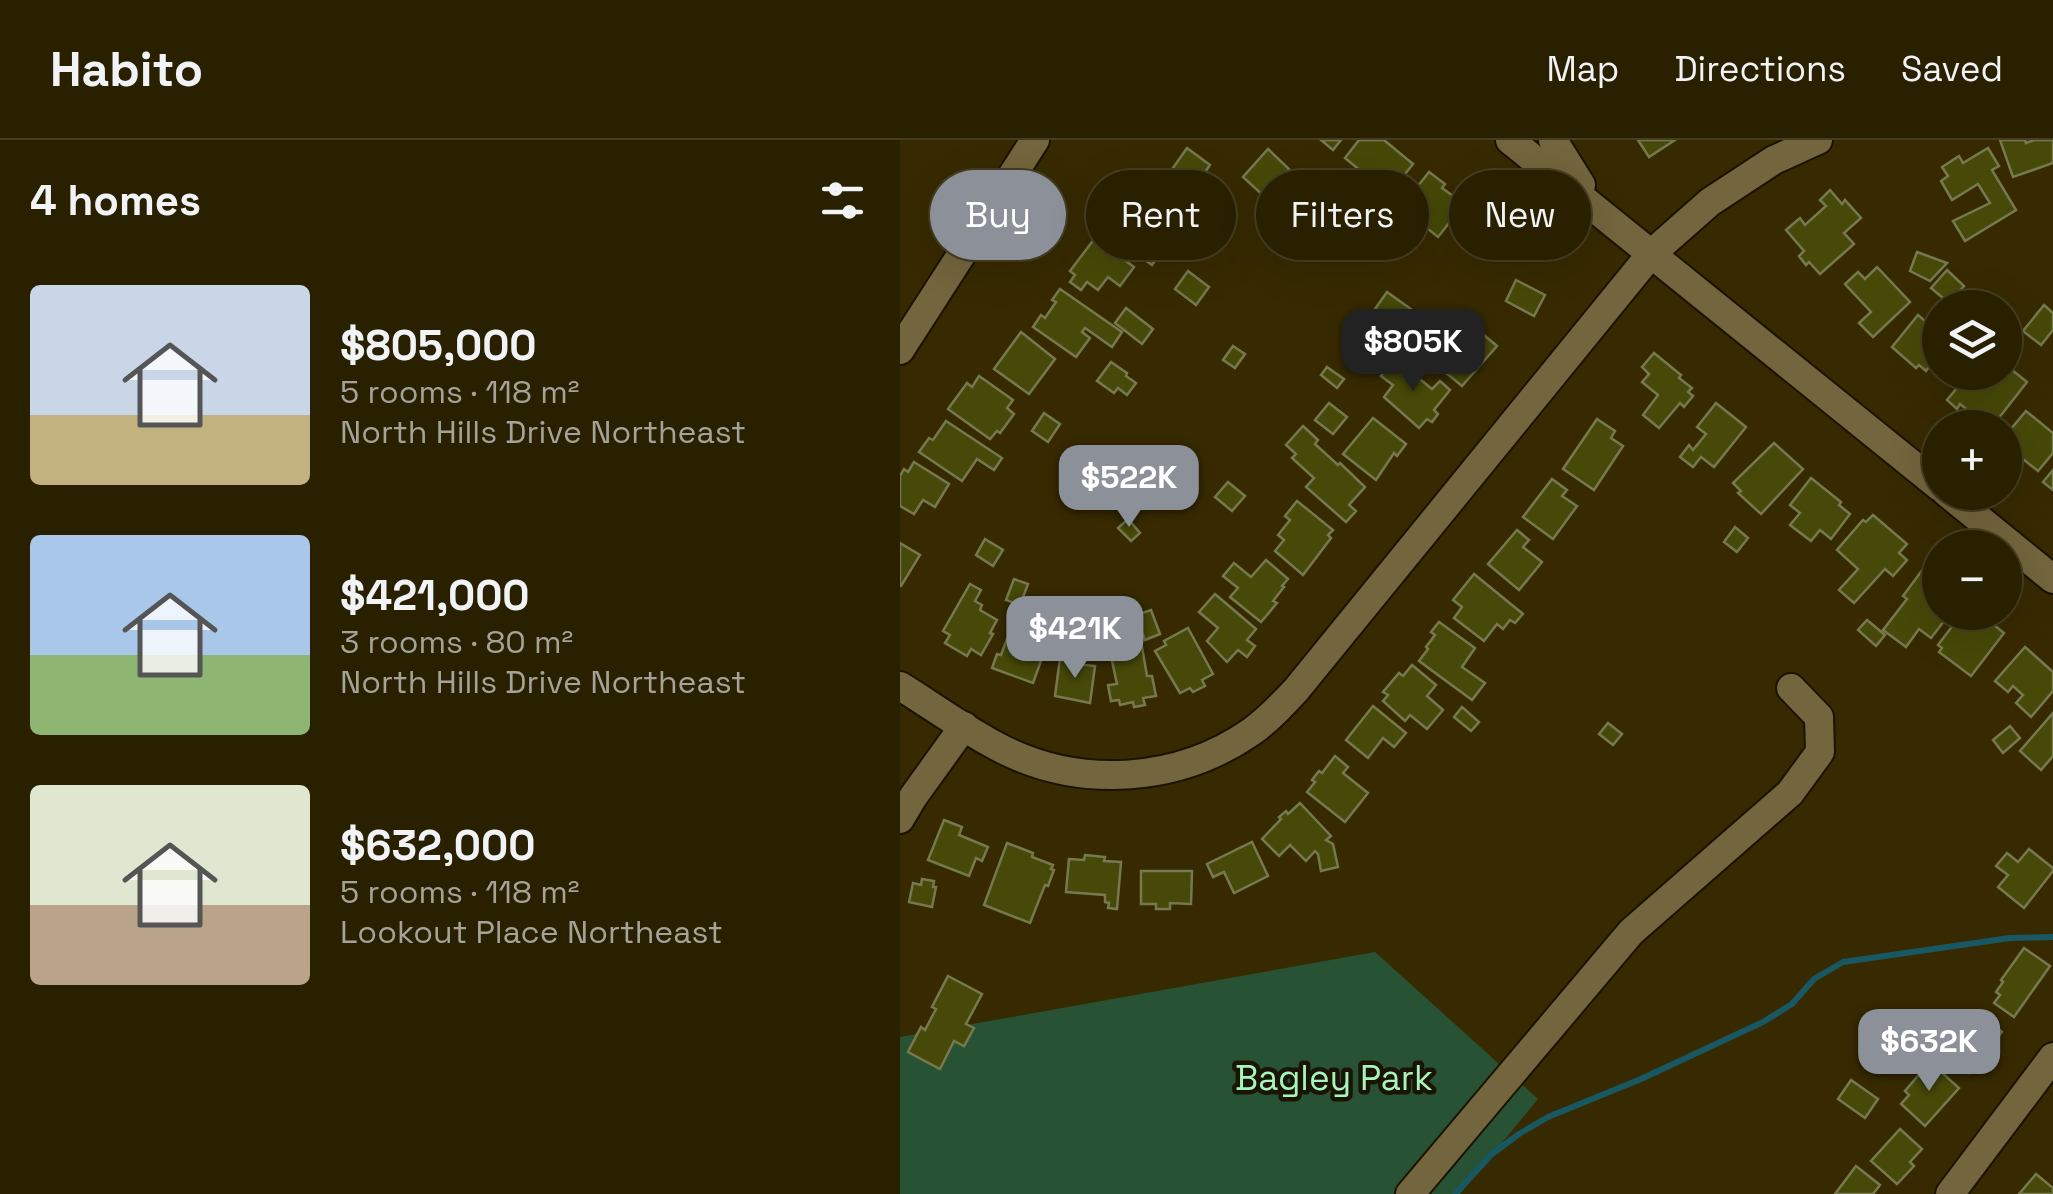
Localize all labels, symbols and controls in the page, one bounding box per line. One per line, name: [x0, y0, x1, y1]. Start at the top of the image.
text: Habito: [50, 39, 203, 100]
text: Map: [1546, 47, 1619, 91]
text: Directions: [1674, 47, 1846, 91]
text: Saved: [1901, 47, 2003, 91]
chip: Buy: [930, 170, 1066, 260]
chip: Rent: [1086, 170, 1236, 260]
chip: Filters: [1256, 170, 1429, 260]
chip: New: [1449, 170, 1591, 260]
icon: filters: [815, 173, 870, 228]
text: 4 homes: [30, 174, 201, 227]
map controls: [1922, 290, 2022, 630]
button: layers: [1922, 290, 2022, 390]
pin: $805K: [1343, 309, 1483, 394]
text: $805,000: [340, 319, 537, 372]
text: $805K: [1364, 321, 1462, 361]
icon: home: [110, 325, 230, 445]
text: 5 rooms · 118 m²: [340, 372, 579, 412]
button: +: [1922, 410, 2022, 510]
text: North Hills Drive Northeast: [340, 412, 746, 452]
pin: $522K: [1059, 445, 1199, 530]
text: $522K: [1081, 457, 1177, 497]
button: −: [1922, 530, 2022, 630]
text: $421,000: [340, 569, 530, 622]
icon: home: [110, 575, 230, 695]
pin: $421K: [1005, 596, 1145, 681]
text: $421K: [1028, 608, 1122, 648]
text: 3 rooms · 80 m²: [340, 622, 573, 662]
text: North Hills Drive Northeast: [340, 662, 746, 702]
text: $632,000: [340, 819, 535, 872]
icon: home: [110, 825, 230, 945]
text: 5 rooms · 118 m²: [340, 872, 579, 912]
text: Lookout Place Northeast: [340, 912, 723, 952]
pin: $632K: [1859, 1009, 1999, 1094]
text: $632K: [1880, 1021, 1978, 1061]
park label: Bagley Park: [1235, 1056, 1433, 1100]

